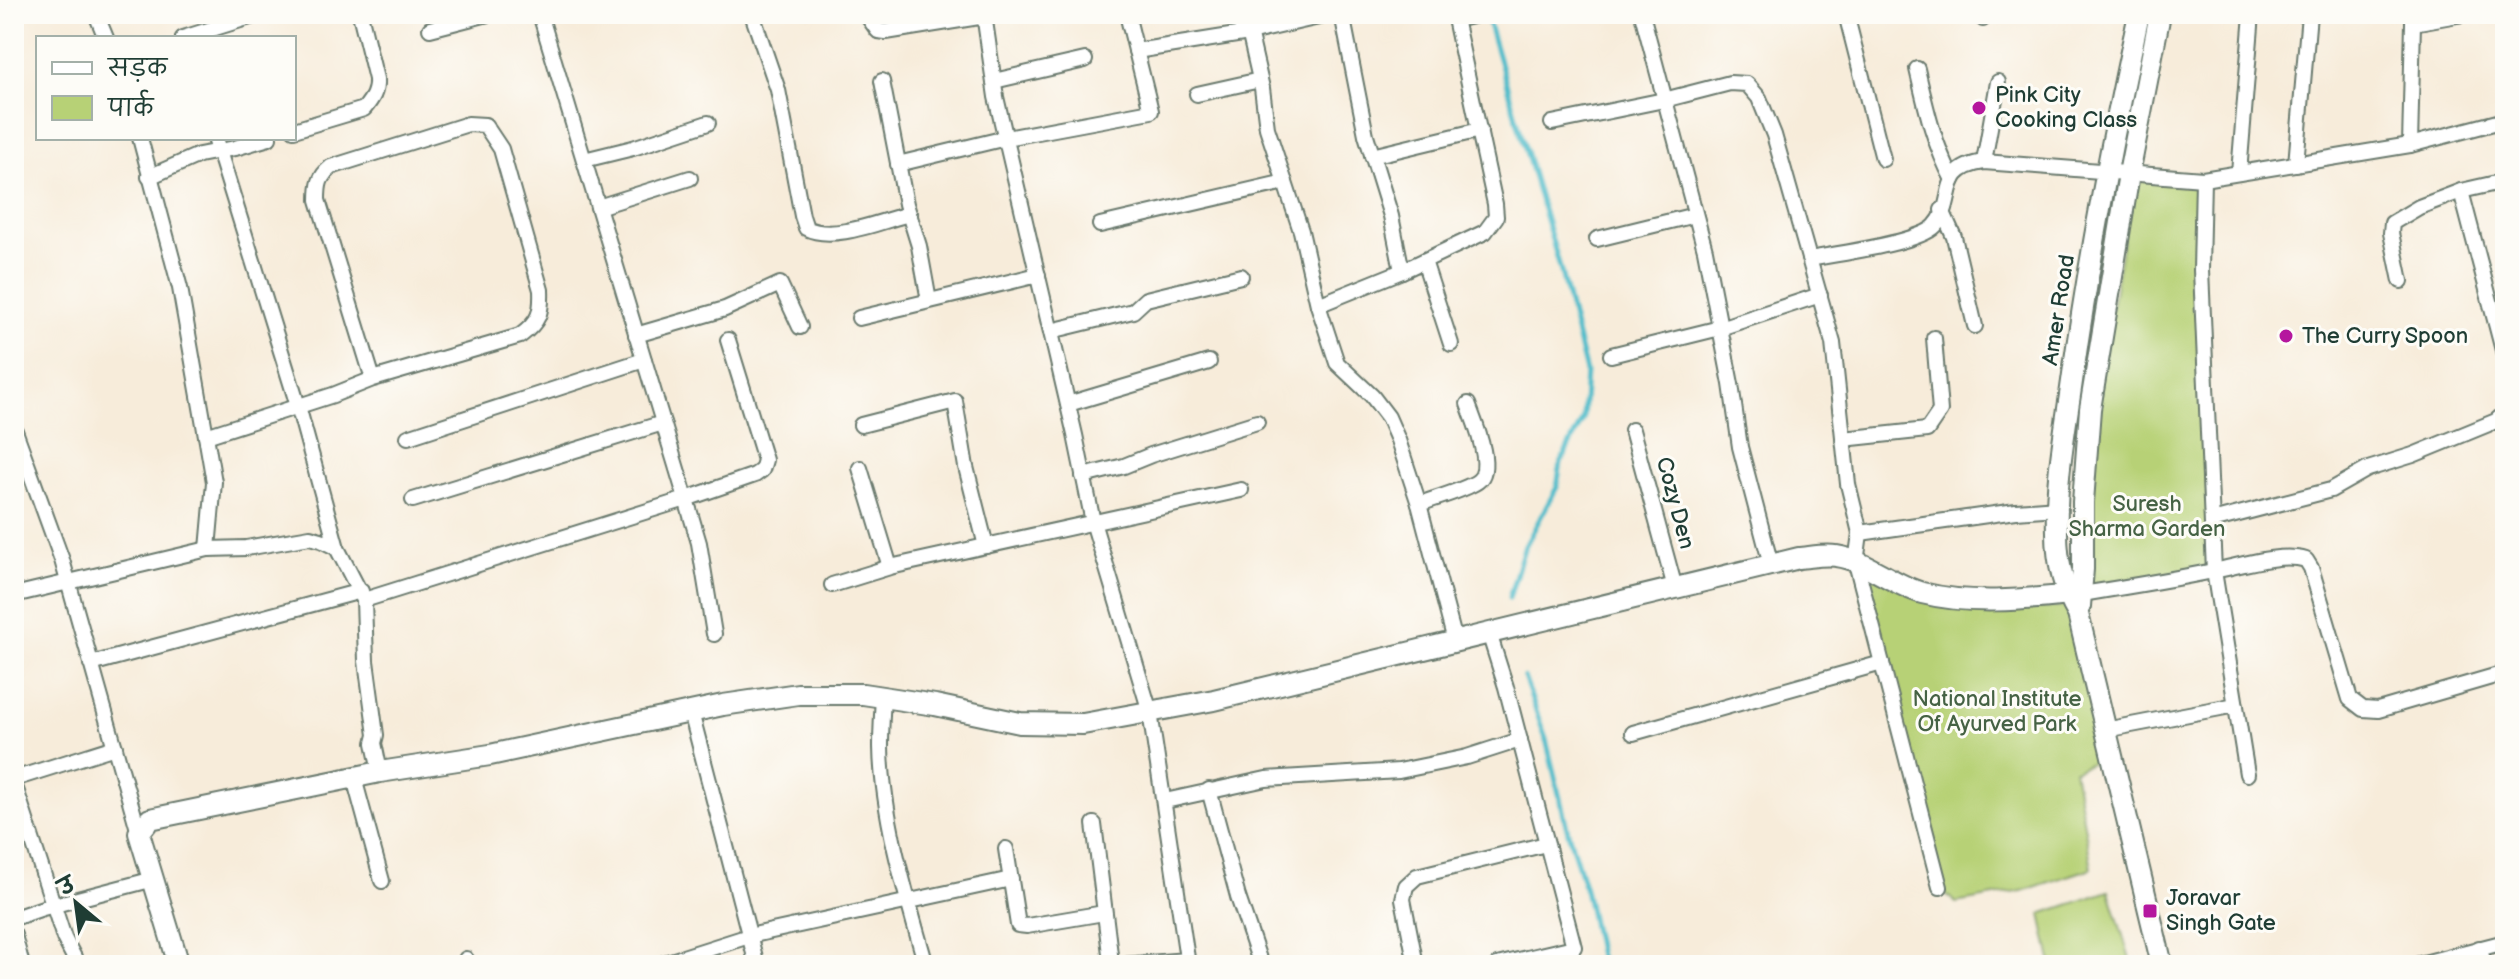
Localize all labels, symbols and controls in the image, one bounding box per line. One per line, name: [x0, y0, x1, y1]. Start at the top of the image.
legend: [36, 36, 296, 140]
text: सड़क: [106, 54, 169, 83]
place label: Pink City Cooking Class: [1995, 82, 2137, 134]
text: पार्क: [106, 89, 155, 123]
marker: Pink City Cooking Class: [1970, 99, 1988, 117]
street label: Amer Road: [2037, 253, 2081, 367]
place label: The Curry Spoon: [2302, 323, 2468, 350]
marker: The Curry Spoon: [2277, 327, 2295, 345]
street label: Cozy Den: [1650, 454, 1700, 552]
park label: Suresh Sharma Garden: [2069, 491, 2225, 543]
park label: National Institute Of Ayurved Park: [1912, 686, 2082, 738]
north arrow: [36, 863, 116, 943]
text: उ: [52, 870, 82, 903]
place label: Joravar Singh Gate: [2166, 885, 2276, 937]
marker: Joravar Singh Gate: [2141, 902, 2159, 920]

